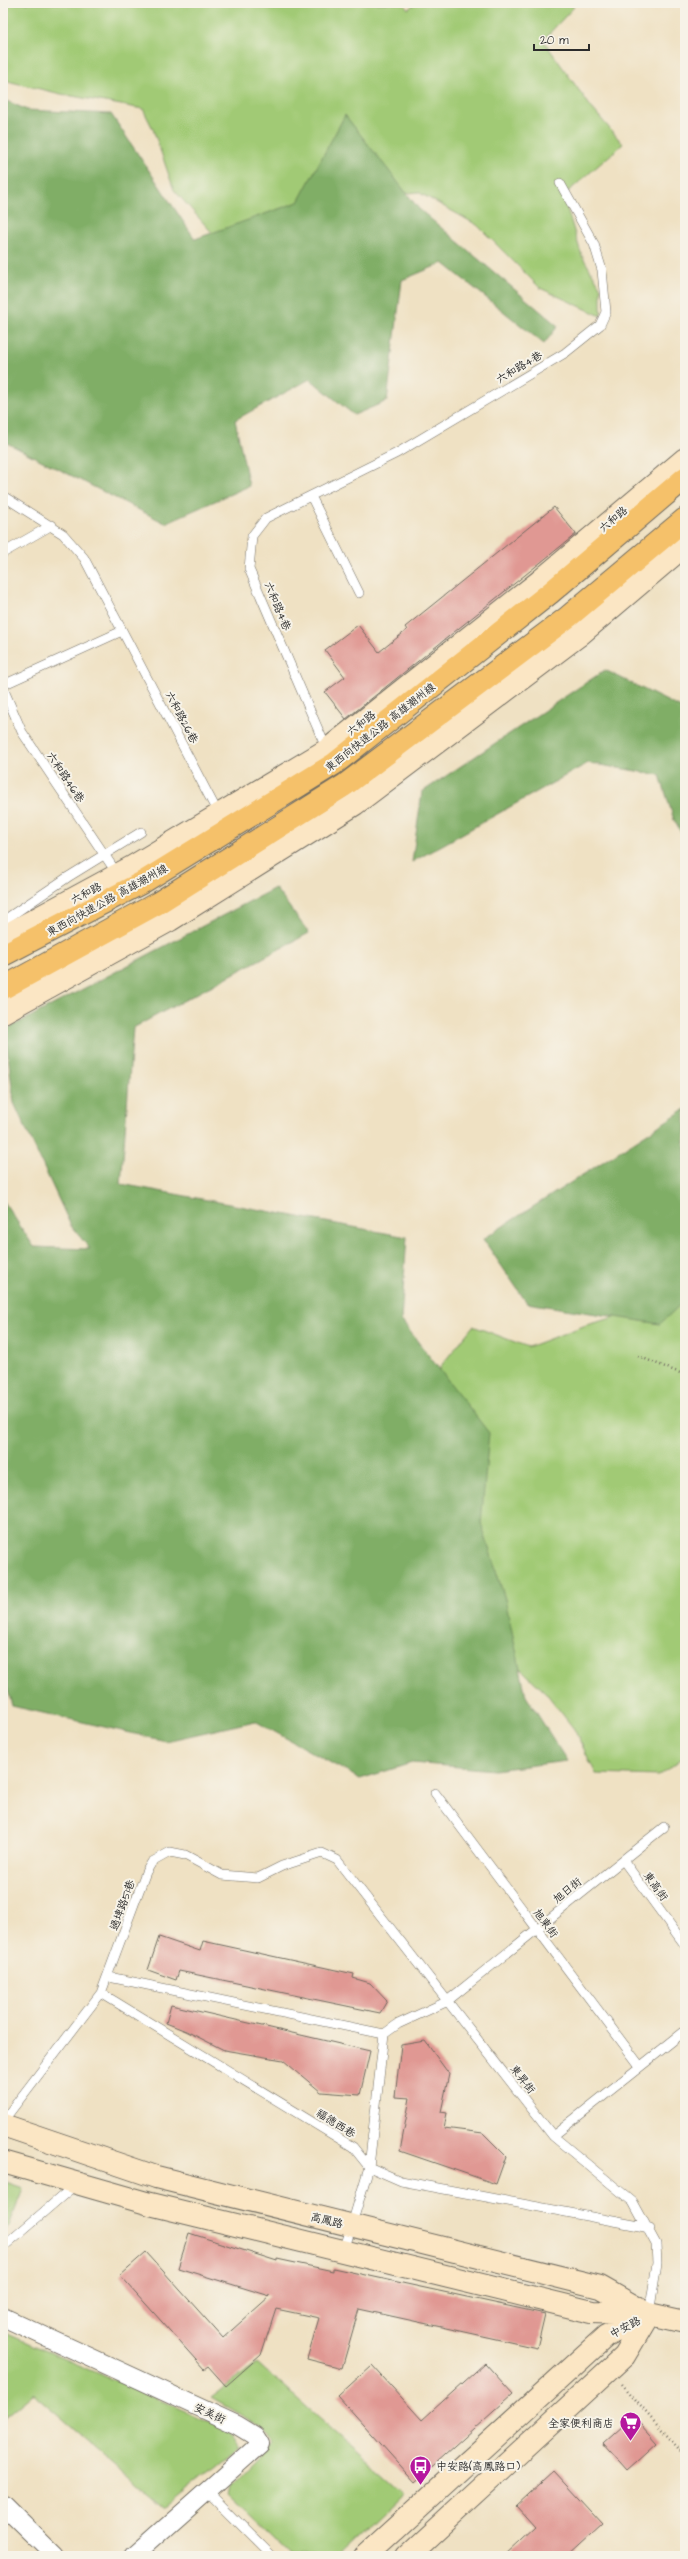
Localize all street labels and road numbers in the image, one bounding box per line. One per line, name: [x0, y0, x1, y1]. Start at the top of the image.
street label: 六和路4巷: [493, 348, 545, 387]
street label: 六和路: [596, 503, 631, 536]
street label: 六和路4巷: [261, 580, 295, 633]
street label: 東西向快速公路 高雄潮州線: [322, 679, 439, 775]
street label: 六和路26巷: [162, 688, 202, 746]
street label: 六和路: [344, 707, 379, 739]
street label: 六和路46巷: [43, 749, 88, 806]
street label: 東西向快速公路 高雄潮州線: [44, 861, 171, 940]
street label: 六和路: [68, 879, 104, 908]
street label: 東高街: [640, 1869, 672, 1905]
street label: 旭日街: [550, 1874, 586, 1907]
street label: 過埤路51巷: [106, 1878, 139, 1933]
street label: 旭東街: [530, 1906, 562, 1942]
street label: 東昇街: [507, 2062, 539, 2098]
street label: 福德西巷: [313, 2105, 358, 2141]
street label: 高鳳路: [309, 2209, 345, 2232]
street label: 中安路: [607, 2313, 643, 2342]
street label: 安美街: [192, 2400, 229, 2428]

